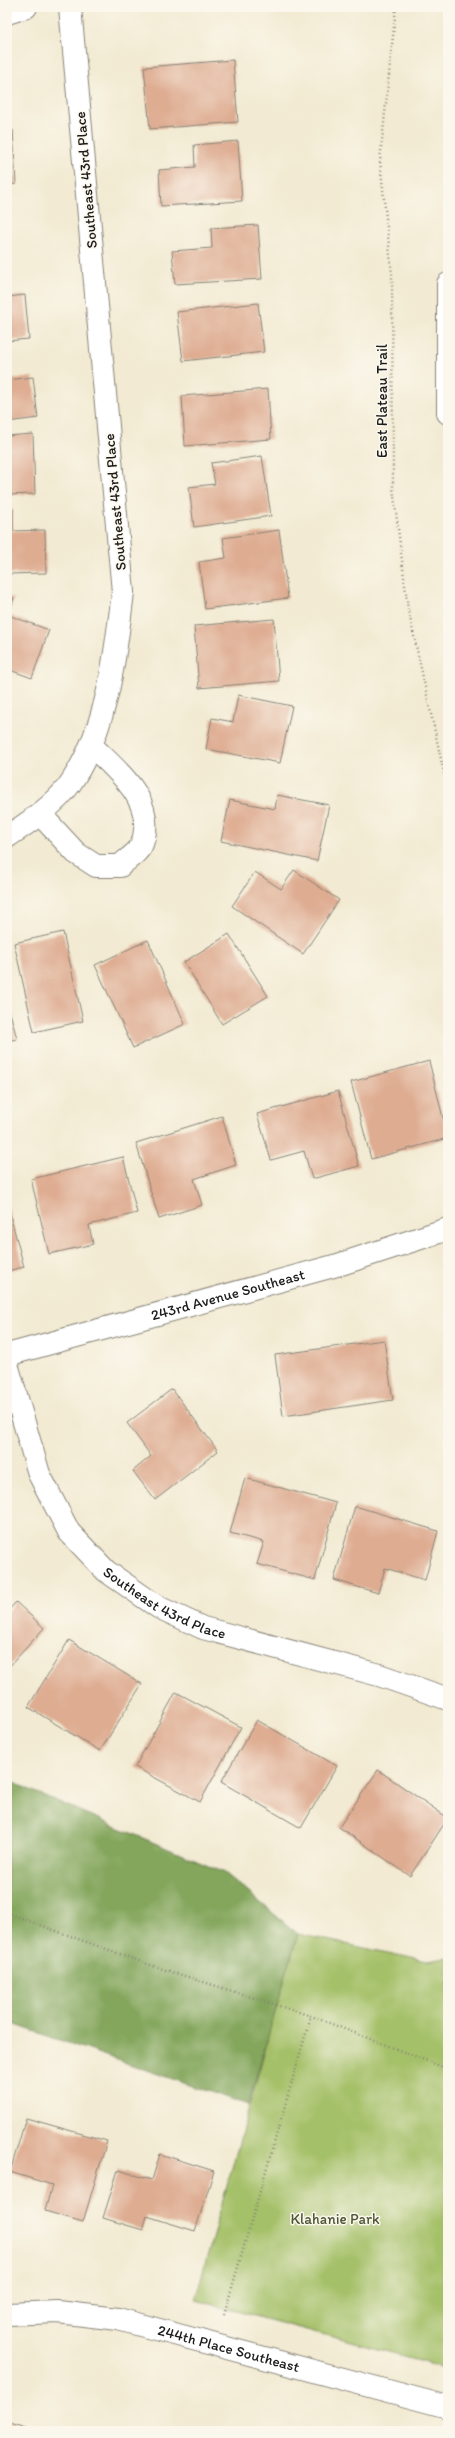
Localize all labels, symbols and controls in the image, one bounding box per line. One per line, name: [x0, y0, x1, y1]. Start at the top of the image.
street label: Southeast 43rd Place: [71, 111, 101, 249]
street label: East Plateau Trail: [373, 343, 391, 458]
street label: Southeast 43rd Place: [100, 433, 130, 571]
street label: 243rd Avenue Southeast: [149, 1265, 307, 1324]
street label: Southeast 43rd Place: [100, 1563, 228, 1643]
park label: Klahanie Park: [290, 2210, 380, 2228]
street label: 244th Place Southeast: [156, 2321, 302, 2376]

